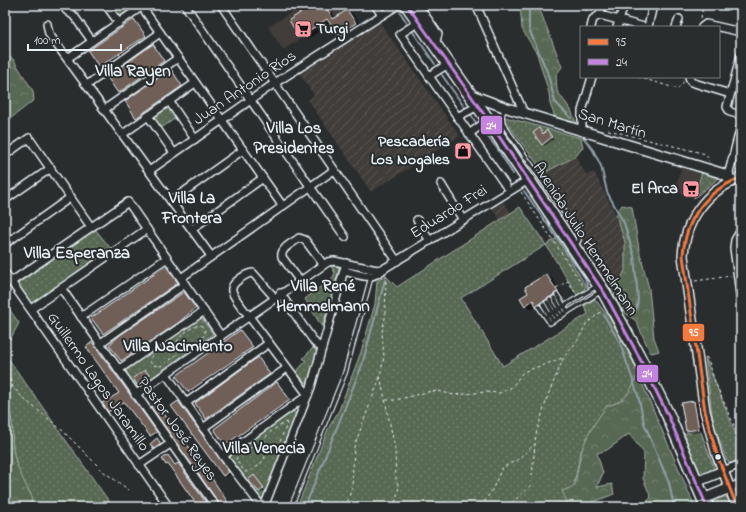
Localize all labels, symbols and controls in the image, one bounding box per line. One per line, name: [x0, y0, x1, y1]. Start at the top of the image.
place label: Turgi: [316, 17, 348, 42]
supermarket icon: Turgi: [293, 19, 313, 39]
scale bar: [28, 26, 121, 52]
legend: [580, 26, 720, 78]
text: 100 m: [34, 32, 61, 50]
text: 95: [616, 34, 627, 52]
street label: Juan Antonio Ríos: [188, 44, 302, 132]
text: 24: [616, 54, 627, 72]
district label: Villa Rayen: [94, 59, 171, 86]
street label: San Martín: [575, 102, 649, 146]
line badge: 24: [480, 115, 503, 135]
district label: Villa Los Presidentes: [254, 116, 335, 161]
text: 24: [485, 118, 496, 134]
place label: Pescadería Los Nogales: [371, 130, 450, 173]
shop icon: Pescadería Los Nogales: [453, 141, 473, 161]
street label: Avenida Julio Hemmelmann: [526, 157, 644, 321]
place label: El Arca: [631, 177, 678, 201]
street label: Eduardo Frei: [406, 179, 492, 245]
supermarket icon: El Arca: [681, 179, 701, 199]
district label: Villa La Frontera: [161, 186, 222, 231]
district label: Villa Esperanza: [23, 241, 130, 266]
district label: Villa René Hemmelmann: [276, 274, 370, 319]
street label: Guillermo Lagos Jaramillo: [41, 307, 155, 457]
line badge: 95: [682, 323, 705, 342]
text: 95: [688, 325, 700, 341]
district label: Villa Nacimiento: [122, 334, 233, 359]
line badge: 24: [636, 364, 659, 383]
text: 24: [641, 366, 652, 382]
street label: Pastor José Reyes: [131, 372, 223, 486]
district label: Villa Venecia: [222, 436, 305, 461]
unlabelled marker: [713, 452, 723, 462]

